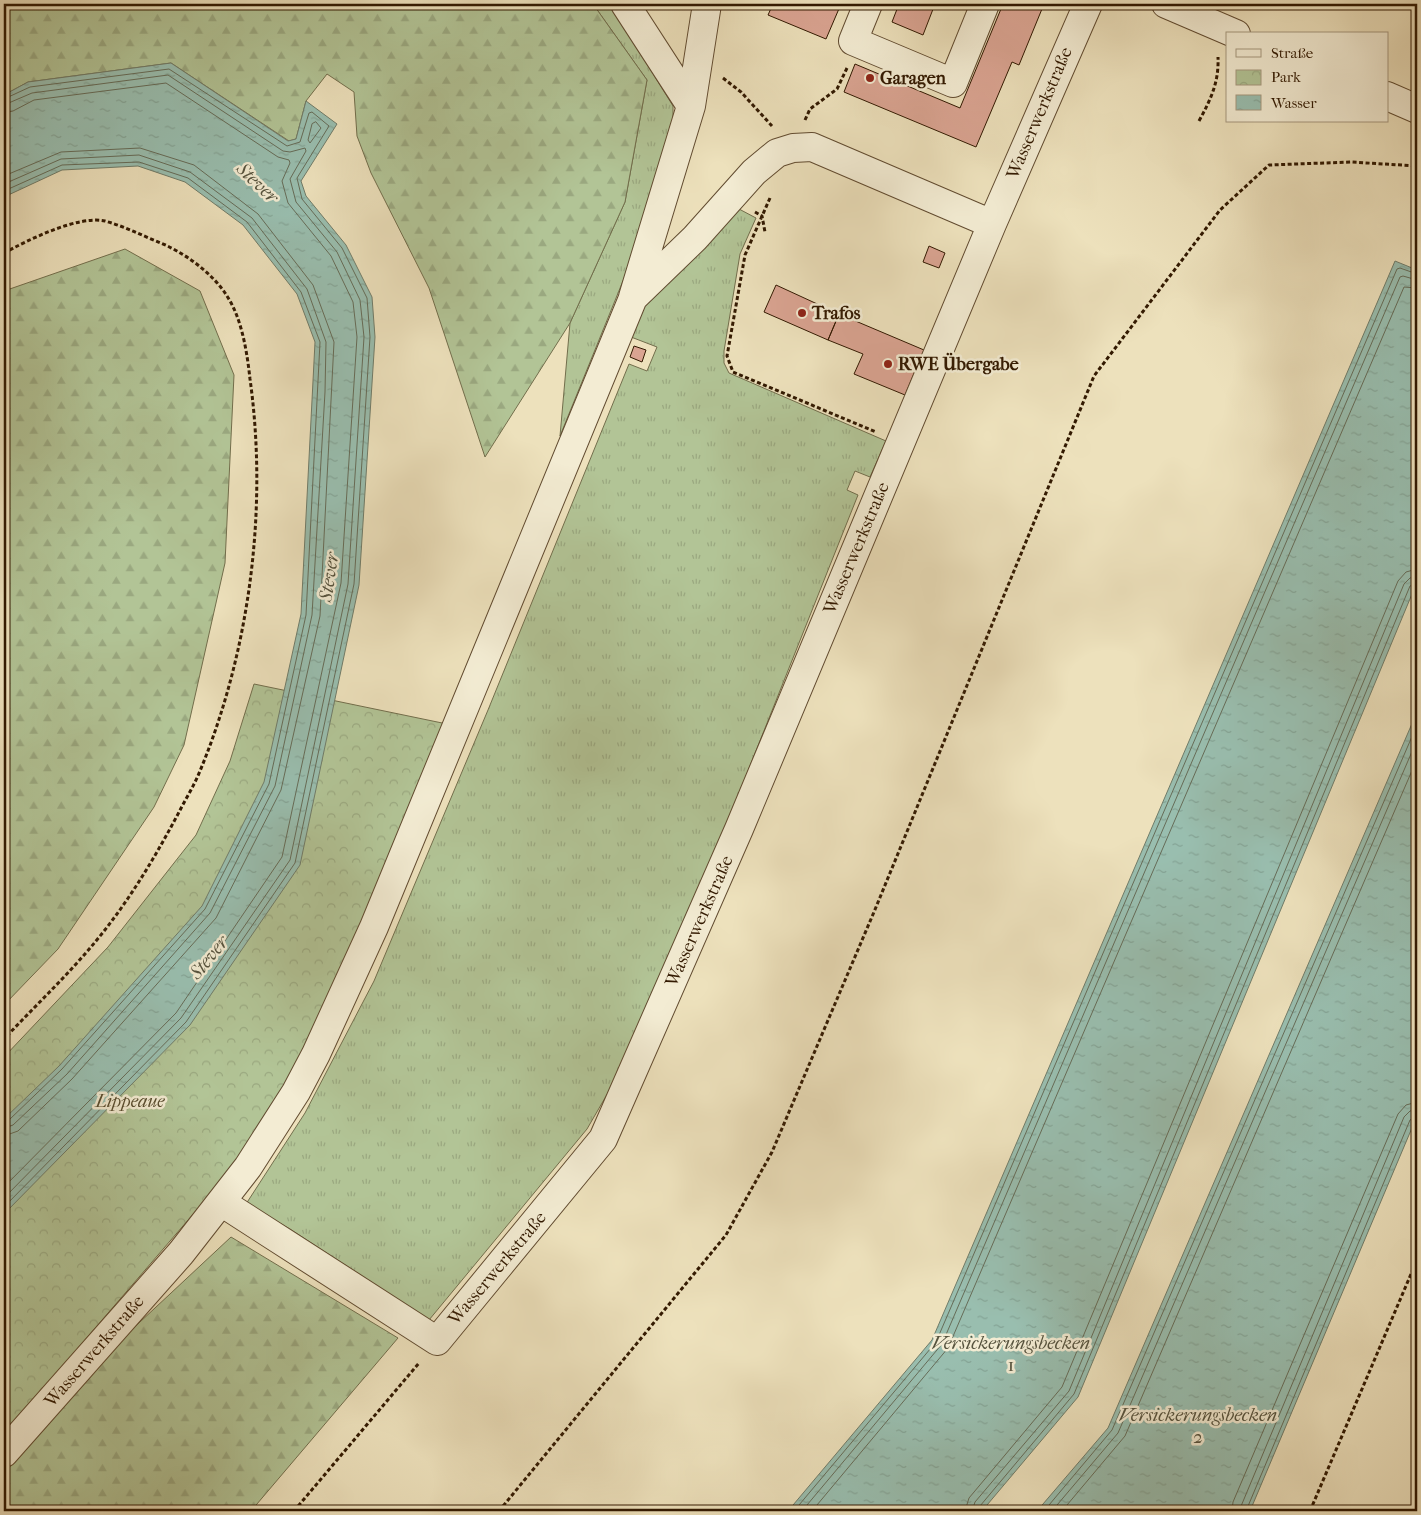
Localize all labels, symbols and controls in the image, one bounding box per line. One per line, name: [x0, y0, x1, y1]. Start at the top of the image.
legend: [1226, 32, 1388, 122]
street label: Wasserwerkstraße: [1002, 44, 1077, 183]
text: Straße: [1271, 44, 1314, 62]
place label: Garagen: [880, 68, 947, 89]
text: Park: [1271, 68, 1301, 86]
marker: Garagen: [864, 72, 876, 84]
text: Wasser: [1270, 94, 1317, 112]
water label: Stever: [231, 157, 284, 209]
place label: Trafos: [811, 303, 861, 324]
marker: Trafos: [796, 307, 808, 319]
place label: RWE Übergabe: [898, 352, 1019, 375]
marker: RWE Übergabe: [882, 358, 894, 370]
street label: Wasserwerkstraße: [819, 479, 894, 618]
water label: Stever: [315, 550, 344, 604]
street label: Wasserwerkstraße: [661, 852, 738, 991]
water label: Stever: [184, 930, 234, 985]
park label: Lippeaue: [93, 1091, 165, 1112]
street label: Wasserwerkstraße: [443, 1207, 551, 1330]
street label: Wasserwerkstraße: [39, 1291, 149, 1412]
water label: Versickerungsbecken 1: [932, 1332, 1090, 1376]
water label: Versickerungsbecken 2: [1119, 1404, 1277, 1448]

